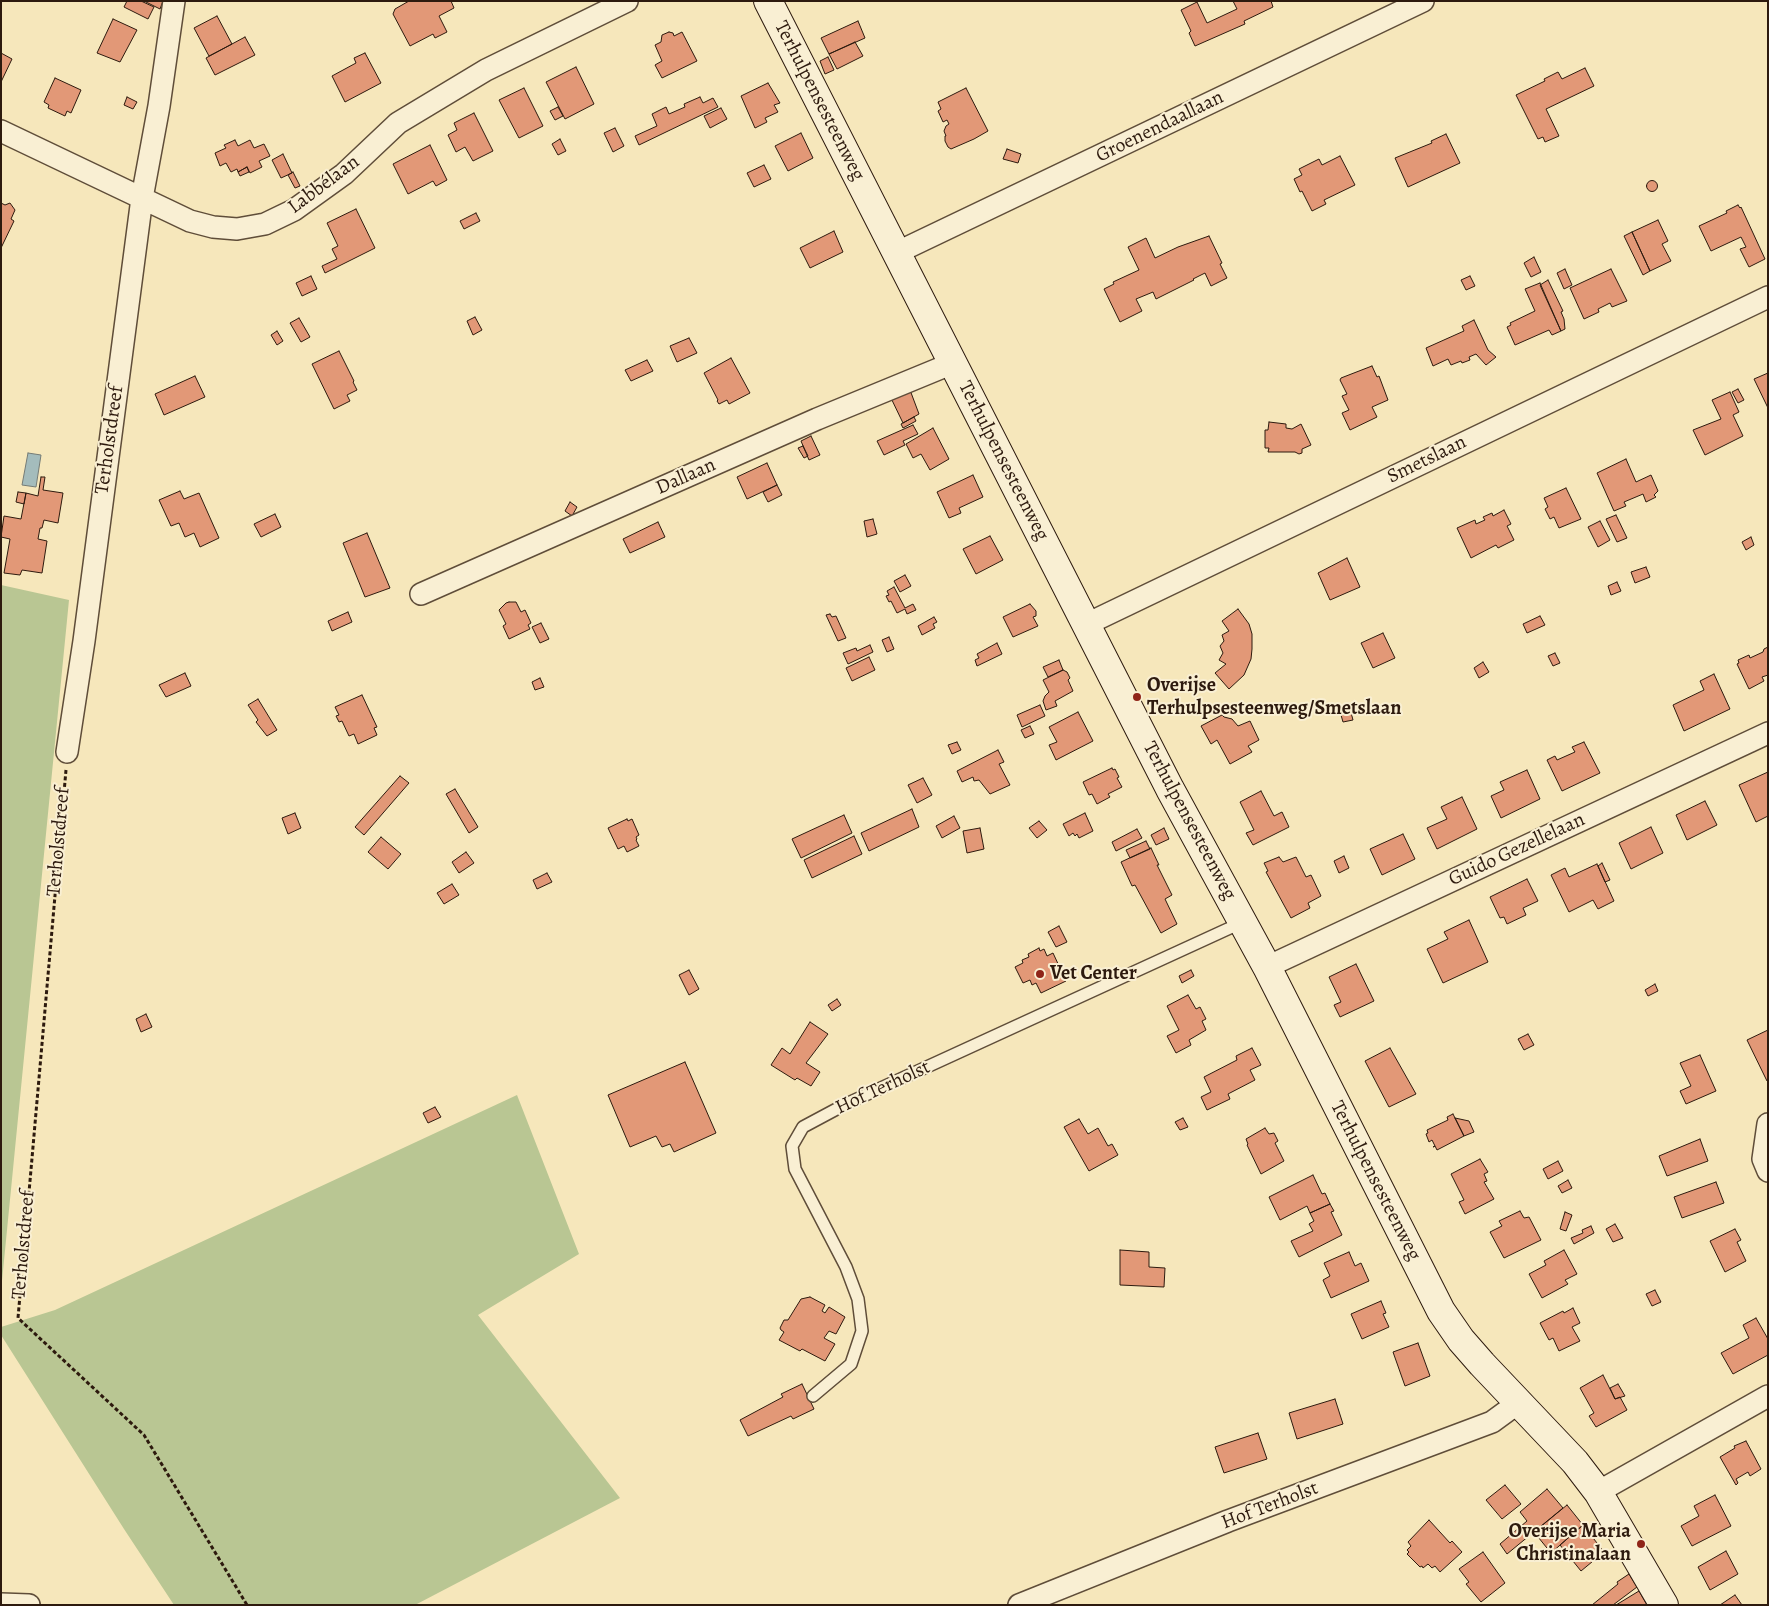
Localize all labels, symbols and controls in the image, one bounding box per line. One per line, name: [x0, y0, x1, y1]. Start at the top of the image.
street label: Terhulpensesteenweg: [768, 17, 870, 185]
street label: Groenendaallaan: [1092, 86, 1228, 168]
street label: Labbélaan: [284, 150, 364, 220]
street label: Terhulpensesteenweg: [952, 377, 1054, 545]
street label: Terholstdreef: [91, 384, 129, 496]
street label: Smetslaan: [1383, 431, 1471, 489]
street label: Dallaan: [652, 453, 720, 501]
place label: Overijse Terhulpsesteenweg/Smetslaan: [1147, 674, 1402, 721]
marker: Overijse Terhulpsesteenweg/Smetslaan: [1131, 691, 1143, 703]
street label: Terhulpensesteenweg: [1137, 738, 1241, 904]
street label: Terholstdreef: [42, 787, 76, 897]
street label: Guido Gezellelaan: [1445, 808, 1589, 892]
place label: Vet Center: [1050, 962, 1137, 986]
marker: Vet Center: [1034, 968, 1046, 980]
street label: Hof Terholst: [832, 1056, 934, 1120]
street label: Terhulpensesteenweg: [1324, 1097, 1426, 1265]
street label: Terholstdreef: [7, 1190, 41, 1300]
street label: Hof Terholst: [1218, 1477, 1322, 1535]
place label: Overijse Maria Christinalaan: [1509, 1520, 1631, 1567]
marker: Overijse Maria Christinalaan: [1635, 1538, 1647, 1550]

